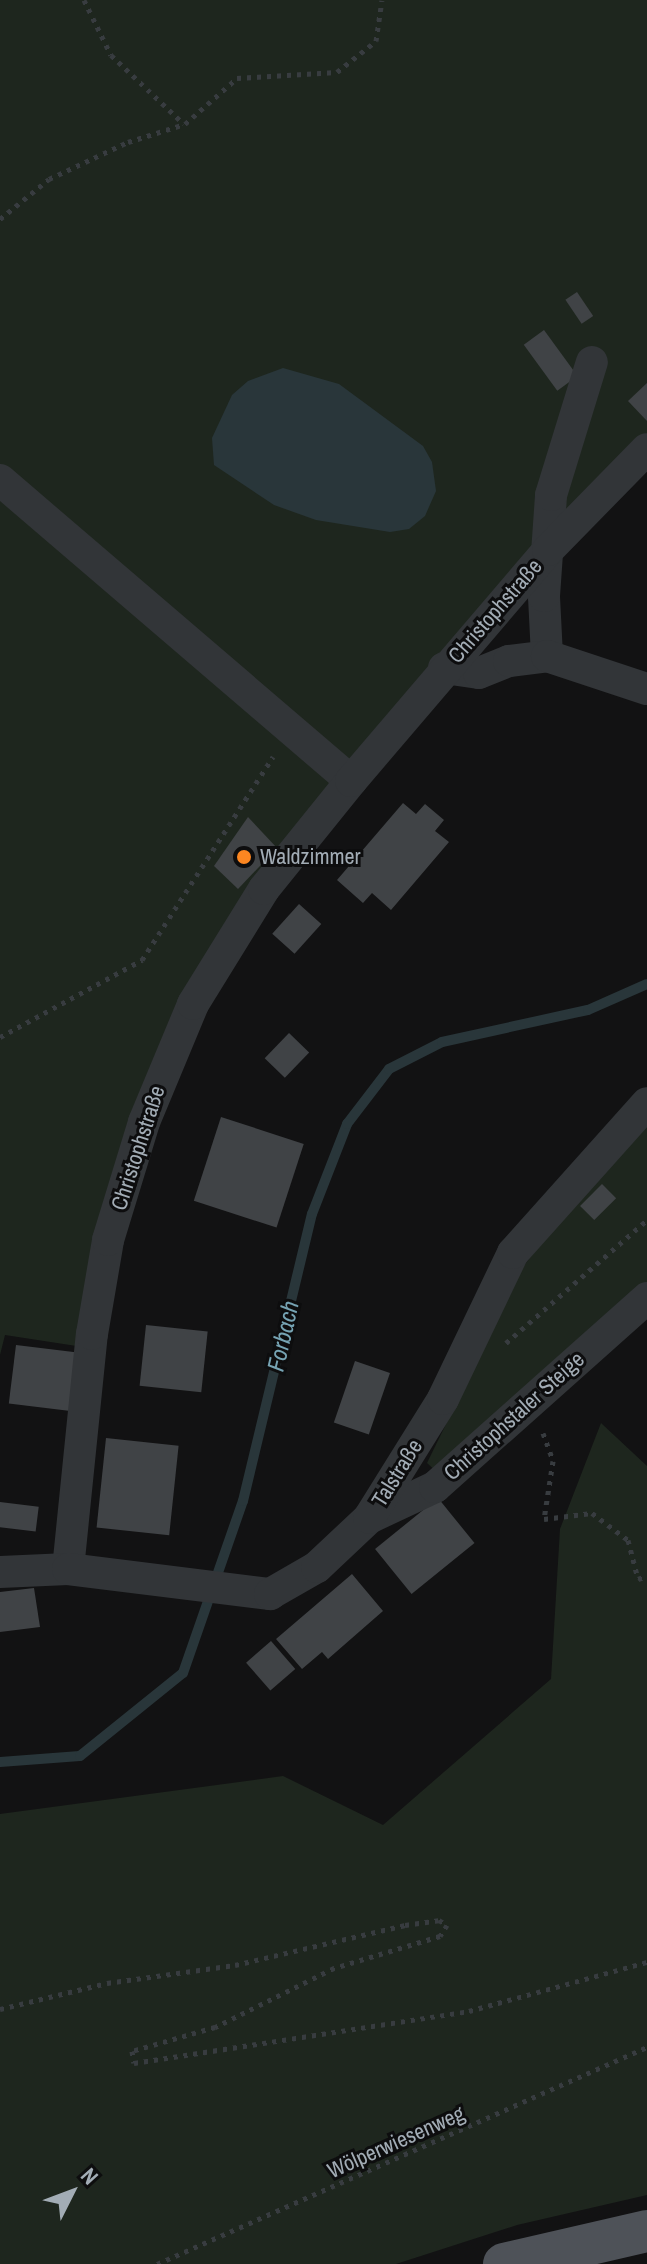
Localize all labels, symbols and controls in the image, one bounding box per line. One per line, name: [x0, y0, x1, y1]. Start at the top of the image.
street label: Christophstraße: [443, 554, 547, 668]
place label: Waldzimmer: [260, 844, 361, 870]
marker: Waldzimmer: [235, 848, 253, 866]
street label: Christophstraße: [105, 1082, 171, 1214]
water label: Forbach: [261, 1298, 305, 1374]
street label: Christophstaler Steige: [438, 1346, 590, 1486]
street label: Talstraße: [366, 1434, 428, 1512]
street label: Wölperwiesenweg: [323, 2100, 469, 2184]
north arrow: [32, 2152, 112, 2232]
text: N: [74, 2161, 105, 2191]

